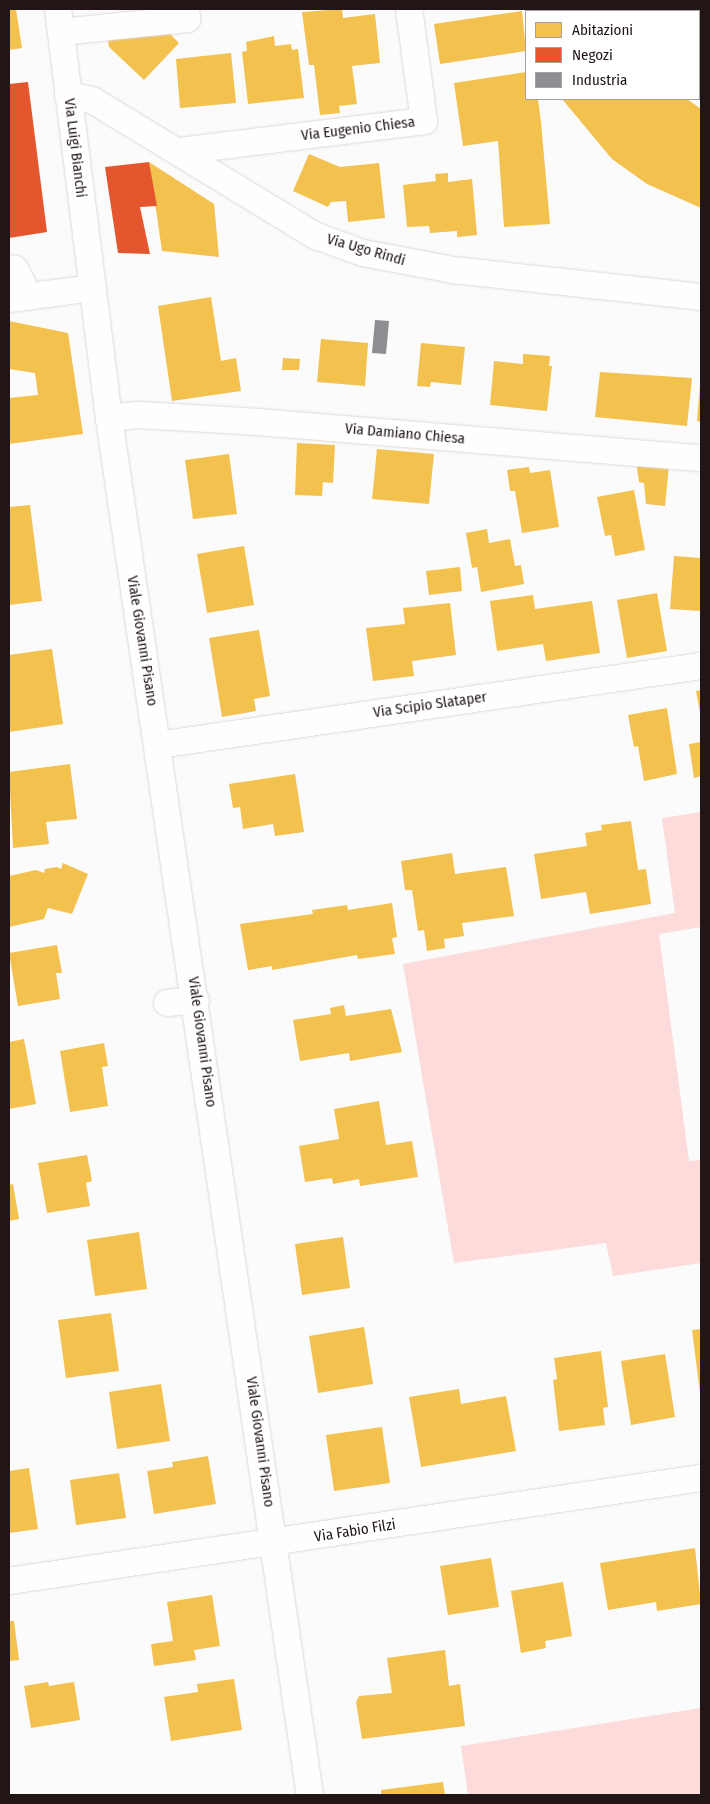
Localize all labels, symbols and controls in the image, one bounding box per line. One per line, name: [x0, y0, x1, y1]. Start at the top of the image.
legend: [525, 10, 700, 100]
text: Abitazioni: [572, 21, 633, 39]
text: Negozi: [572, 46, 613, 64]
text: Industria: [572, 71, 627, 89]
street label: Via Luigi Bianchi: [60, 97, 90, 199]
street label: Via Eugenio Chiesa: [300, 113, 416, 145]
street label: Via Ugo Rindi: [325, 230, 407, 270]
street label: Via Damiano Chiesa: [344, 420, 466, 448]
street label: Viale Giovanni Pisano: [123, 575, 161, 707]
street label: Via Scipio Slataper: [372, 688, 488, 722]
street label: Viale Giovanni Pisano: [184, 976, 220, 1108]
street label: Viale Giovanni Pisano: [242, 1376, 278, 1508]
street label: Via Fabio Filzi: [313, 1516, 397, 1546]

